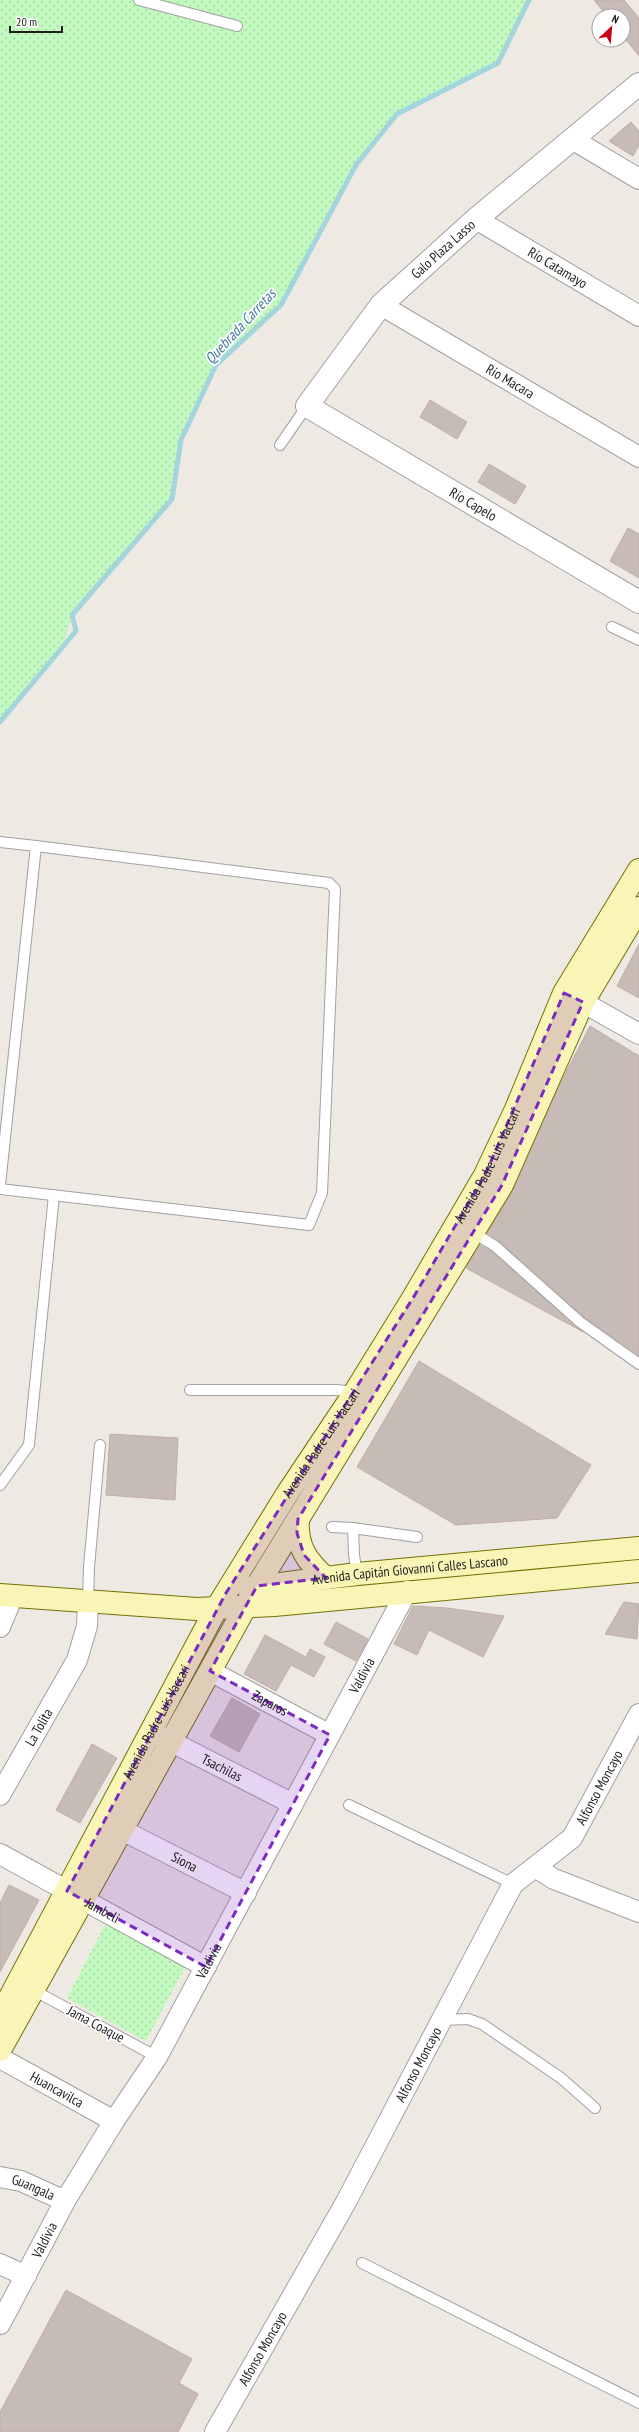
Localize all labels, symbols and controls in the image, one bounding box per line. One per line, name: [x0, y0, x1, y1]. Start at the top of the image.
scale bar: [10, 8, 62, 34]
north arrow: [591, 8, 631, 48]
text: N: [610, 11, 621, 27]
text: 20 m: [16, 14, 37, 29]
street label: Galo Plaza Lasso: [407, 215, 479, 283]
street label: Río Catamayo: [525, 243, 591, 292]
water label: Quebrada Carretas: [200, 283, 281, 367]
street label: Río Macara: [483, 360, 538, 402]
street label: Río Capelo: [446, 483, 500, 525]
street label: Avenida Padre Luis Vaccari: [450, 1105, 524, 1226]
street label: Avenida Padre Luis Vaccari: [278, 1385, 364, 1501]
street label: Avenida Capitán Giovanni Calles Lascano: [311, 1551, 509, 1589]
street label: Valdivia: [344, 1654, 379, 1697]
street label: Avenida Padre Luis Vaccari: [118, 1661, 194, 1782]
street label: Zaparos: [249, 1686, 291, 1720]
street label: La Tolita: [21, 1705, 56, 1749]
street label: Alfonso Moncayo: [572, 1747, 627, 1828]
street label: Tsachilas: [199, 1750, 245, 1786]
street label: Siona: [168, 1848, 200, 1876]
street label: Jambeli: [81, 1893, 123, 1927]
street label: Valdivia: [191, 1940, 225, 1983]
street label: Jama Coaque: [63, 2001, 128, 2047]
street label: Alfonso Moncayo: [391, 2024, 445, 2105]
street label: Huancavilca: [27, 2067, 87, 2111]
street label: Guangala: [10, 2170, 58, 2204]
street label: Valdivia: [27, 2219, 61, 2262]
street label: Alfonso Moncayo: [234, 2308, 291, 2389]

